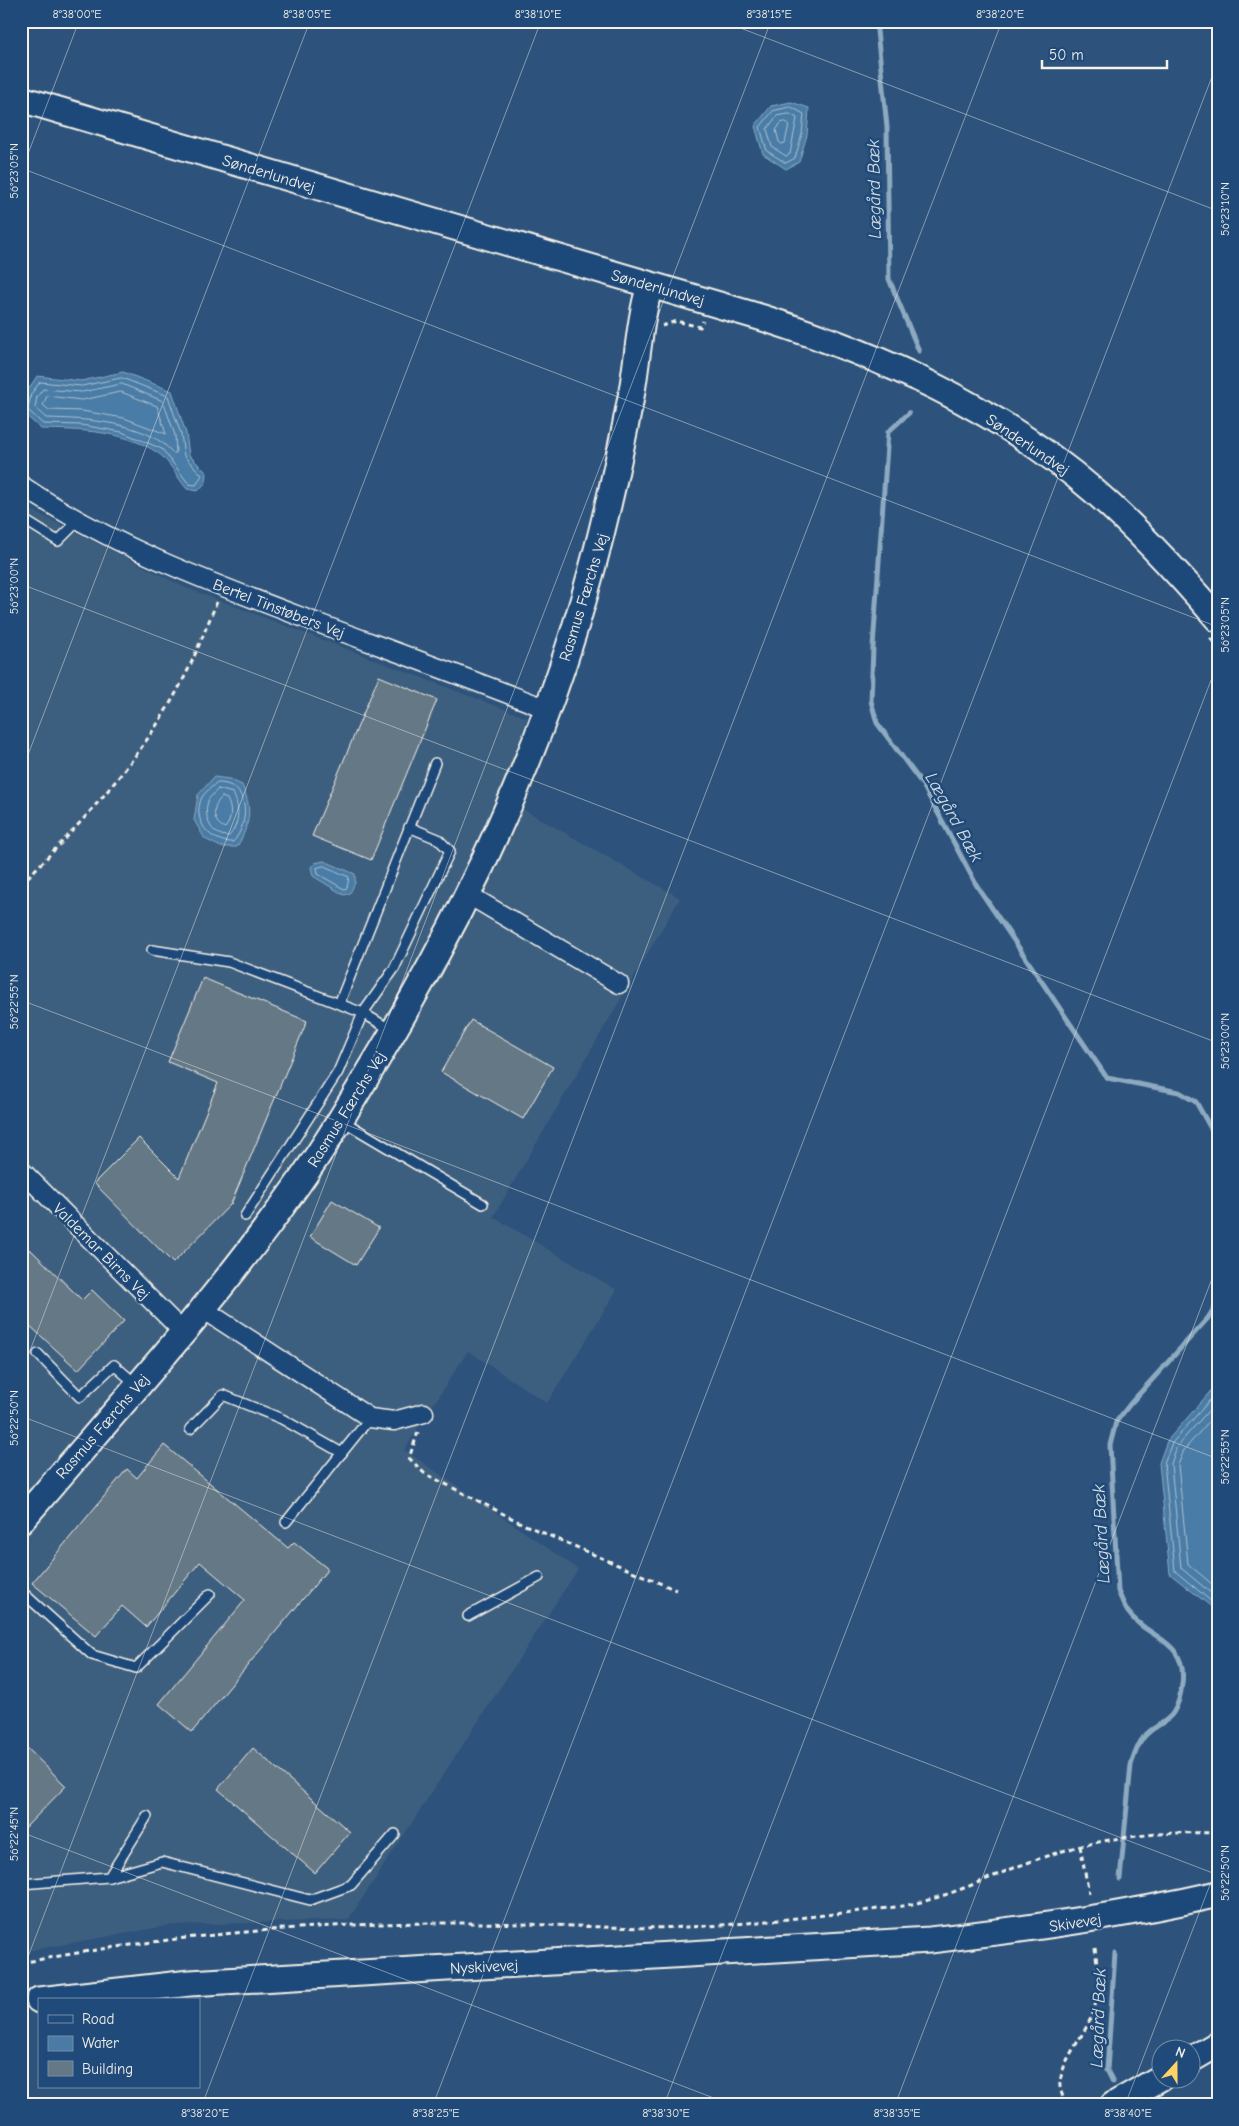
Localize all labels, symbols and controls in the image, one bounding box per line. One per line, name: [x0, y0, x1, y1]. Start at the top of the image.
text: 8°38'00"E: [53, 7, 101, 21]
text: 8°38'05"E: [283, 7, 331, 21]
text: 8°38'10"E: [515, 7, 561, 21]
text: 8°38'15"E: [746, 7, 792, 21]
text: 8°38'20"E: [976, 7, 1024, 21]
scale bar: [1042, 38, 1166, 70]
text: 50 m: [1049, 46, 1084, 64]
water label: Lægård Bæk: [863, 139, 886, 239]
text: 56°23'05"N: [7, 143, 21, 199]
street label: Sønderlundvej: [220, 151, 317, 197]
text: 56°23'10"N: [1218, 182, 1232, 236]
street label: Sønderlundvej: [609, 266, 706, 310]
street label: Sønderlundvej: [983, 410, 1072, 479]
street label: Rasmus Færchs Vej: [556, 531, 612, 663]
text: 56°23'00"N: [7, 558, 21, 614]
street label: Bertel Tinstøbers Vej: [210, 576, 347, 642]
text: 56°23'05"N: [1218, 597, 1232, 653]
water label: Lægård Bæk: [920, 769, 987, 866]
text: 56°22'55"N: [7, 974, 21, 1030]
text: 56°23'00"N: [1218, 1013, 1232, 1069]
street label: Rasmus Færchs Vej: [304, 1048, 390, 1171]
street label: Valdemar Birns Vej: [49, 1200, 153, 1304]
street label: Rasmus Færchs Vej: [52, 1371, 153, 1483]
text: 56°22'50"N: [7, 1390, 21, 1446]
text: 56°22'55"N: [1218, 1429, 1232, 1485]
water label: Lægård Bæk: [1088, 1483, 1115, 1584]
text: 56°22'45"N: [7, 1807, 21, 1861]
text: 56°22'50"N: [1218, 1845, 1232, 1901]
street label: Skivevej: [1048, 1910, 1103, 1936]
street label: Nyskivevej: [449, 1956, 519, 1978]
water label: Lægård Bæk: [1086, 1968, 1111, 2068]
legend: [38, 1998, 200, 2088]
text: Road: [82, 2010, 114, 2028]
text: Water: [82, 2034, 119, 2052]
north arrow: [1152, 2038, 1202, 2088]
text: N: [1173, 2043, 1188, 2062]
text: Building: [82, 2060, 133, 2078]
text: 8°38'20"E: [181, 2106, 229, 2120]
text: 8°38'25"E: [412, 2106, 460, 2120]
text: 8°38'30"E: [642, 2106, 690, 2120]
text: 8°38'35"E: [874, 2106, 920, 2120]
text: 8°38'40"E: [1104, 2106, 1152, 2120]

